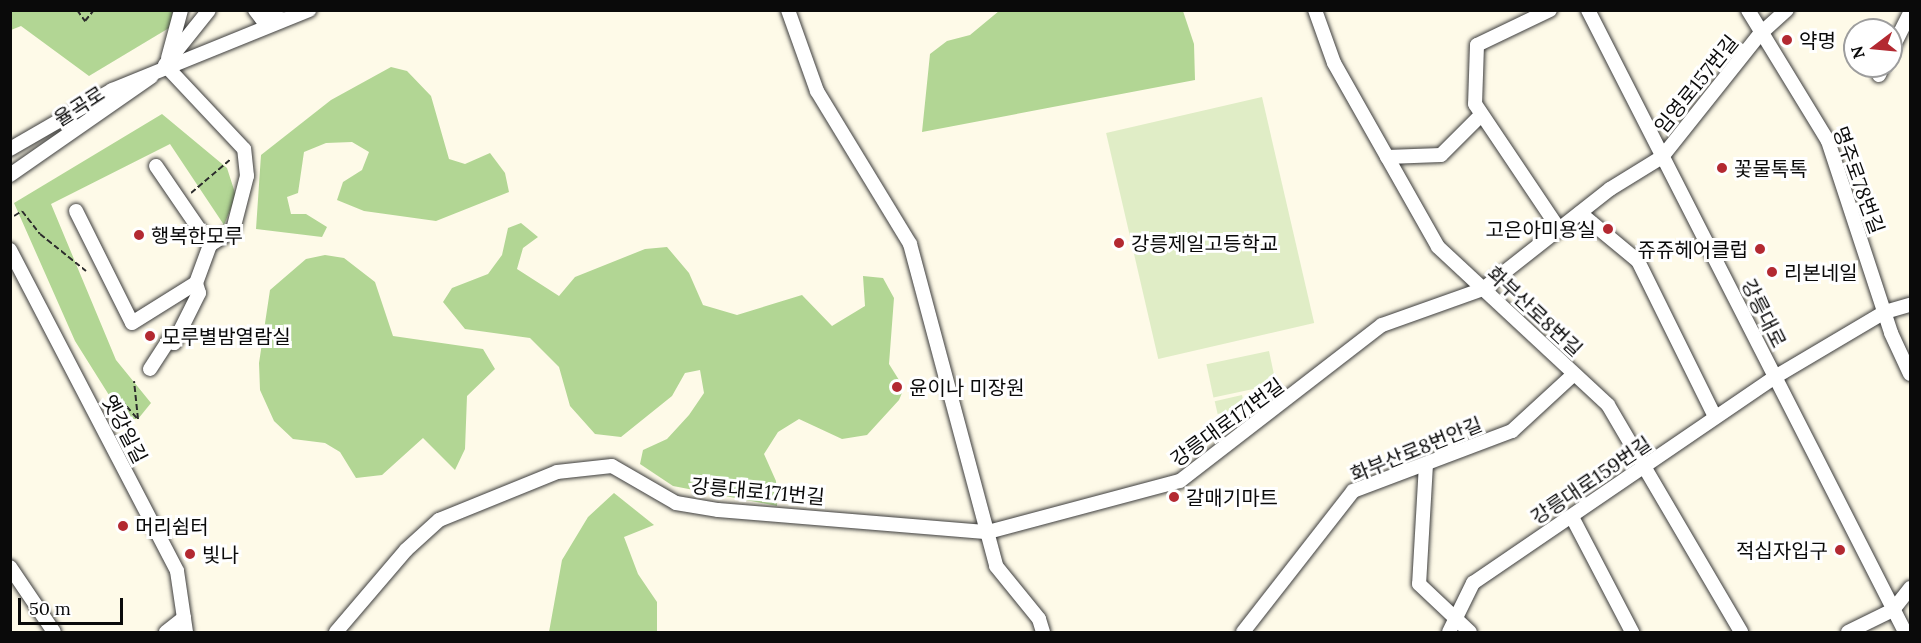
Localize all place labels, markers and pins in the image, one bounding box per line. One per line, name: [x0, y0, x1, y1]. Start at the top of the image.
place label: 약명: [1799, 28, 1836, 52]
marker: 약명: [1780, 33, 1794, 47]
place label: 꽃물톡톡: [1734, 156, 1808, 180]
marker: 꽃물톡톡: [1715, 161, 1729, 175]
place label: 고은아미용실: [1486, 217, 1596, 241]
marker: 고은아미용실: [1601, 222, 1615, 236]
place label: 행복한모루: [151, 223, 243, 247]
marker: 행복한모루: [132, 228, 146, 242]
place label: 강릉제일고등학교: [1131, 231, 1278, 255]
marker: 강릉제일고등학교: [1112, 236, 1126, 250]
place label: 쥬쥬헤어클럽: [1638, 237, 1748, 261]
marker: 쥬쥬헤어클럽: [1753, 242, 1767, 256]
place label: 리본네일: [1784, 260, 1858, 284]
marker: 리본네일: [1765, 265, 1779, 279]
place label: 모루별밤열람실: [162, 324, 291, 348]
marker: 모루별밤열람실: [143, 329, 157, 343]
place label: 윤이나 미장원: [909, 375, 1025, 399]
marker: 윤이나 미장원: [890, 380, 904, 394]
place label: 갈매기마트: [1186, 485, 1278, 509]
marker: 갈매기마트: [1167, 490, 1181, 504]
place label: 머리쉼터: [135, 514, 209, 538]
marker: 머리쉼터: [116, 519, 130, 533]
place label: 적십자입구: [1736, 538, 1828, 562]
place label: 빛나: [202, 542, 239, 566]
marker: 적십자입구: [1833, 543, 1847, 557]
marker: 빛나: [183, 547, 197, 561]

